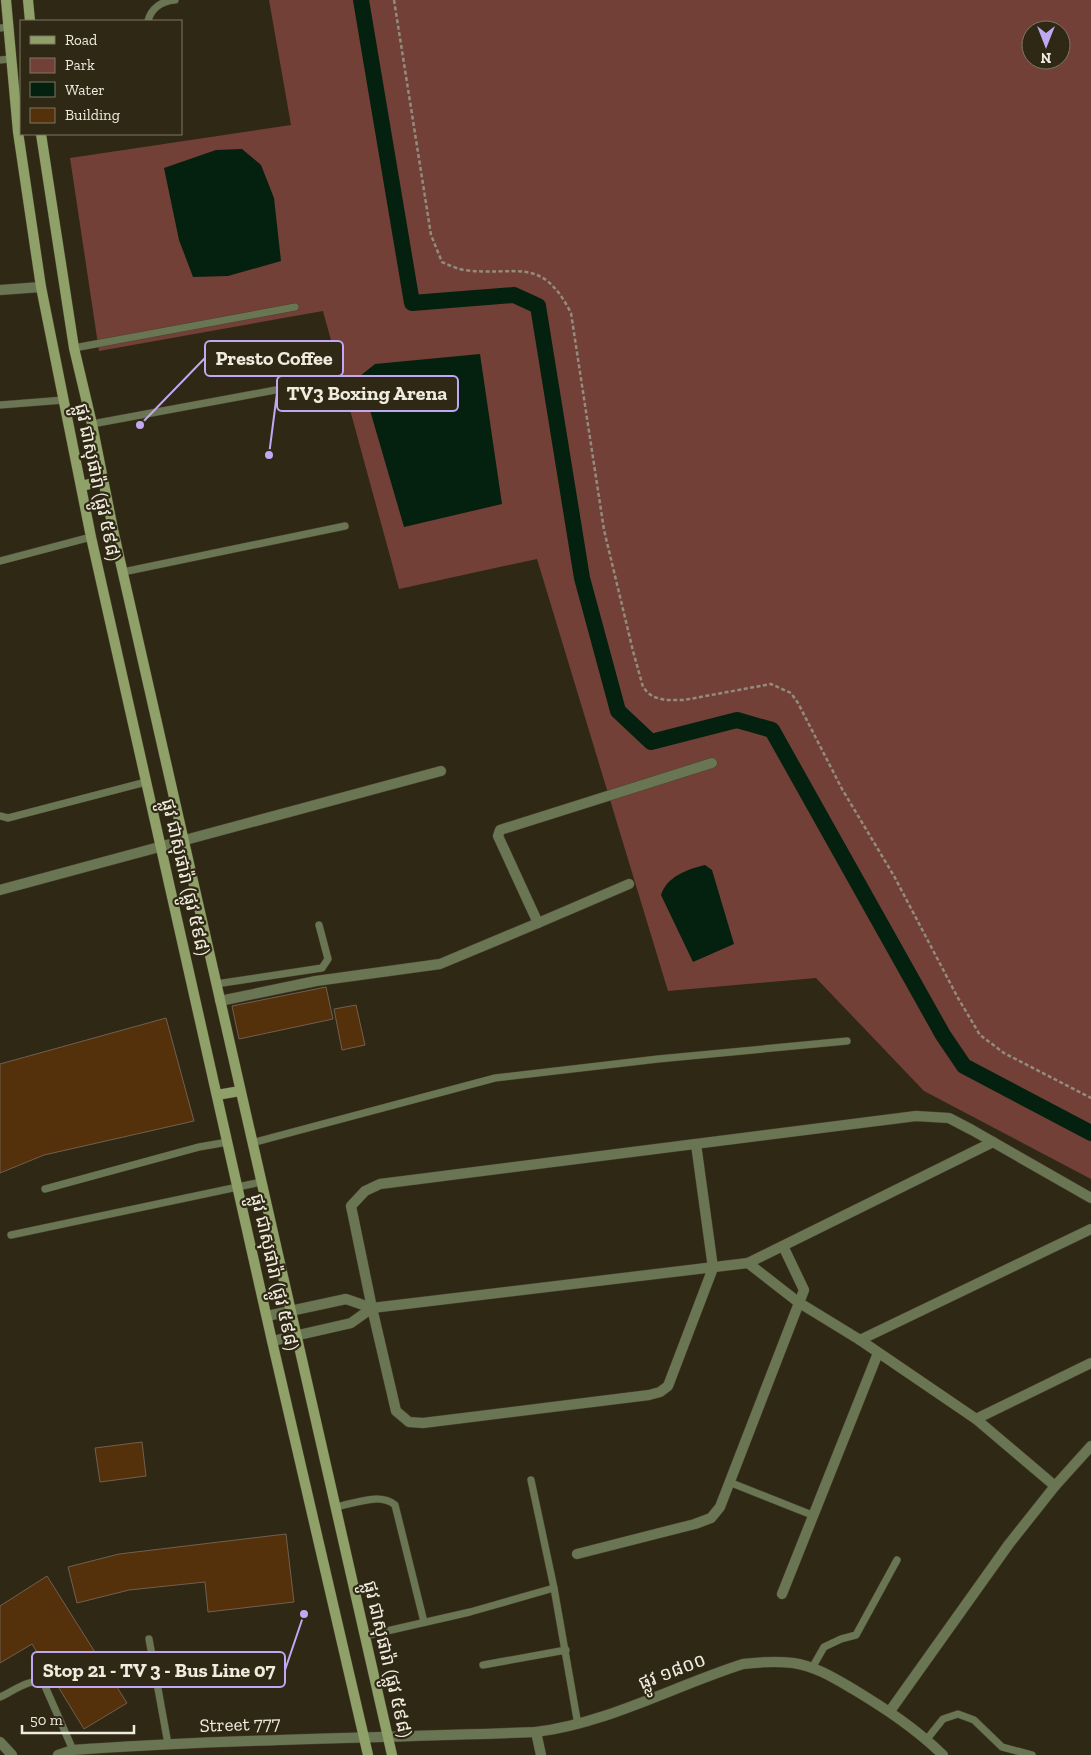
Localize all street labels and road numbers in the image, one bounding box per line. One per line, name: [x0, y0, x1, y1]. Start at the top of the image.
street label: ផ្លូវ ជាសុផារ៉ា (ផ្លូវ ៥៩៨): [65, 401, 126, 564]
street label: ផ្លូវ ជាសុផារ៉ា (ផ្លូវ ៥៩៨): [151, 796, 215, 959]
street label: ផ្លូវ ជាសុផារ៉ា (ផ្លូវ ៥៩៨): [240, 1191, 304, 1354]
street label: ផ្លូវ ជាសុផារ៉ា (ផ្លូវ ៥៩៨): [353, 1578, 417, 1741]
street label: ផ្លូវ ១៨០០: [635, 1648, 711, 1700]
street label: Street 777: [199, 1711, 281, 1737]

